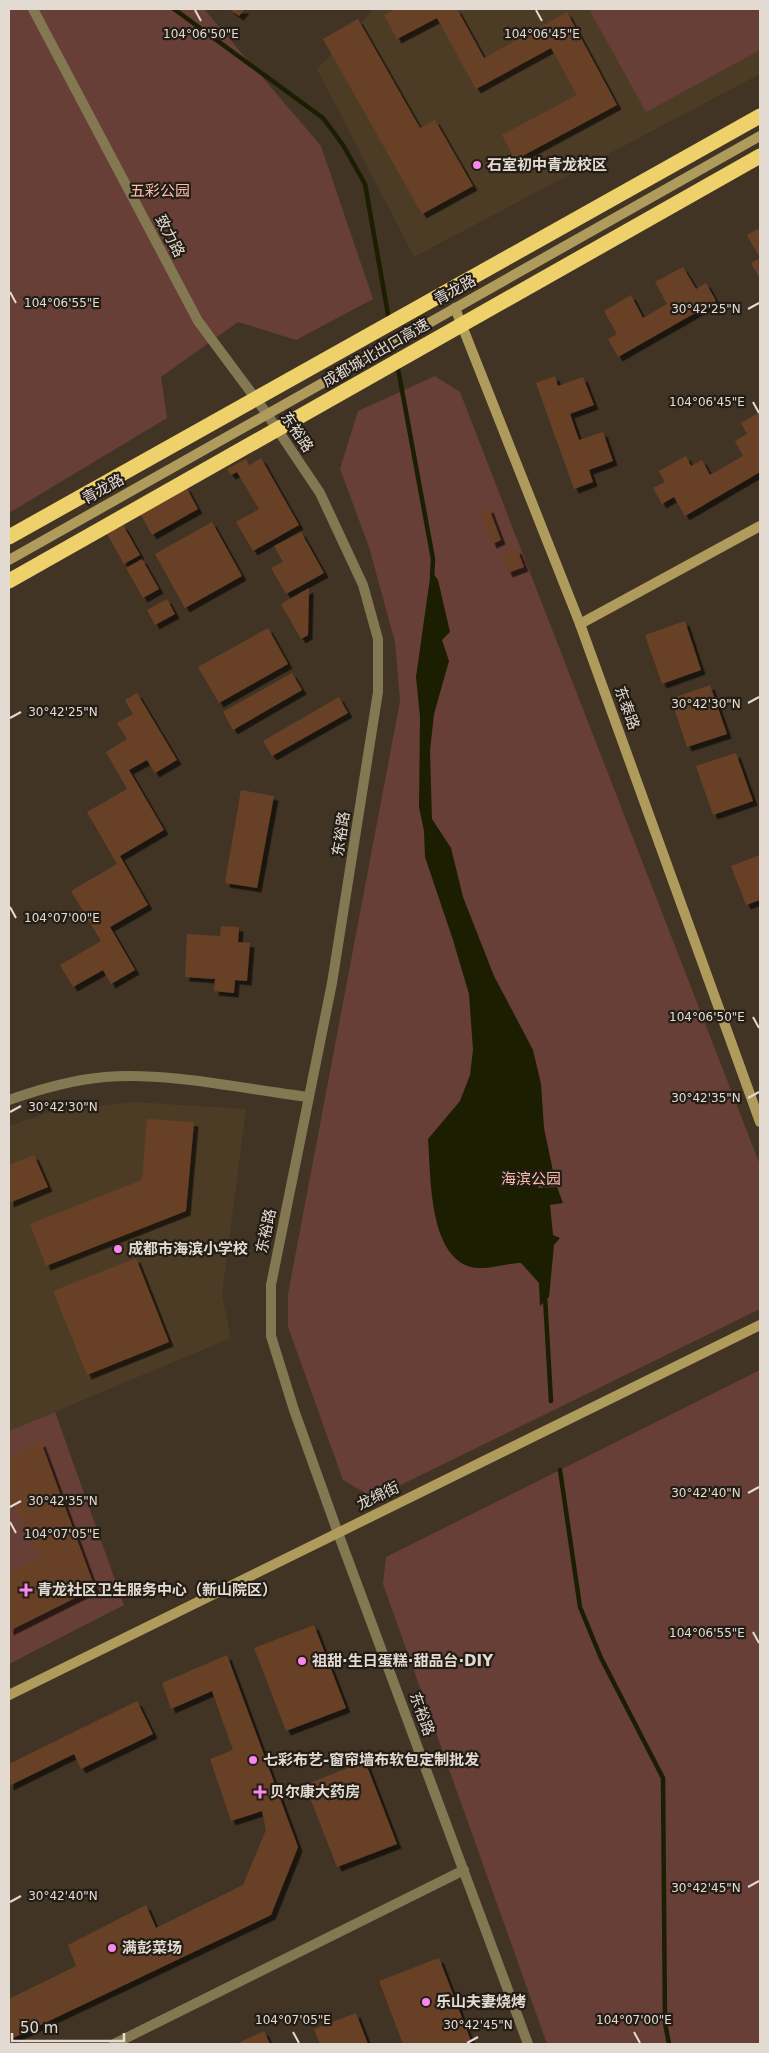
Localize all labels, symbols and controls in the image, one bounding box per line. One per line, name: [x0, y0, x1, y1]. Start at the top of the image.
text: 104°06'50"E: [163, 27, 239, 41]
text: 104°06'45"E: [504, 27, 580, 41]
place label: 石室初中青龙校区: [487, 156, 607, 174]
marker: 石室初中青龙校区: [471, 159, 483, 171]
park label: 五彩公园: [130, 182, 190, 200]
street label: 致力路: [151, 212, 189, 260]
street label: 青龙路: [431, 271, 479, 309]
text: 104°06'55"E: [24, 296, 100, 310]
text: 30°42'25"N: [671, 302, 741, 316]
street label: 成都城北出口高速: [320, 315, 432, 391]
text: 104°06'45"E: [669, 395, 745, 409]
street label: 东裕路: [277, 408, 317, 456]
street label: 青龙路: [79, 470, 127, 508]
street label: 东泰路: [611, 684, 643, 732]
text: 30°42'30"N: [671, 697, 741, 711]
text: 30°42'25"N: [28, 705, 98, 719]
street label: 东裕路: [329, 810, 353, 858]
text: 104°07'00"E: [24, 911, 100, 925]
text: 104°06'50"E: [669, 1010, 745, 1024]
text: 30°42'35"N: [671, 1091, 741, 1105]
text: 30°42'30"N: [28, 1100, 98, 1114]
park label: 海滨公园: [501, 1170, 561, 1188]
street label: 东裕路: [253, 1207, 279, 1255]
place label: 成都市海滨小学校: [128, 1240, 248, 1258]
marker: 成都市海滨小学校: [112, 1243, 124, 1255]
street label: 龙绵街: [354, 1478, 402, 1514]
text: 30°42'40"N: [671, 1486, 741, 1500]
text: 30°42'35"N: [28, 1494, 98, 1508]
text: 104°07'05"E: [24, 1527, 100, 1541]
place label: 青龙社区卫生服务中心（新山院区）: [37, 1581, 277, 1599]
marker: 青龙社区卫生服务中心（新山院区）: [19, 1583, 33, 1597]
text: 104°06'55"E: [669, 1626, 745, 1640]
place label: 祖甜·生日蛋糕·甜品台·DIY: [312, 1652, 494, 1670]
marker: 祖甜·生日蛋糕·甜品台·DIY: [296, 1655, 308, 1667]
street label: 东裕路: [406, 1690, 438, 1738]
place label: 七彩布艺-窗帘墙布软包定制批发: [263, 1751, 479, 1769]
marker: 七彩布艺-窗帘墙布软包定制批发: [247, 1754, 259, 1766]
place label: 贝尔康大药房: [270, 1783, 360, 1801]
marker: 贝尔康大药房: [254, 1786, 266, 1798]
text: 30°42'45"N: [671, 1881, 741, 1895]
text: 30°42'40"N: [28, 1889, 98, 1903]
place label: 满彭菜场: [122, 1939, 182, 1957]
marker: 满彭菜场: [106, 1942, 118, 1954]
place label: 乐山夫妻烧烤: [436, 1993, 526, 2011]
marker: 乐山夫妻烧烤: [420, 1996, 432, 2008]
scale bar: [12, 2010, 125, 2042]
text: 104°07'05"E: [255, 2013, 331, 2027]
text: 104°07'00"E: [596, 2013, 672, 2027]
text: 30°42'45"N: [443, 2018, 513, 2032]
text: 50 m: [20, 2019, 58, 2037]

